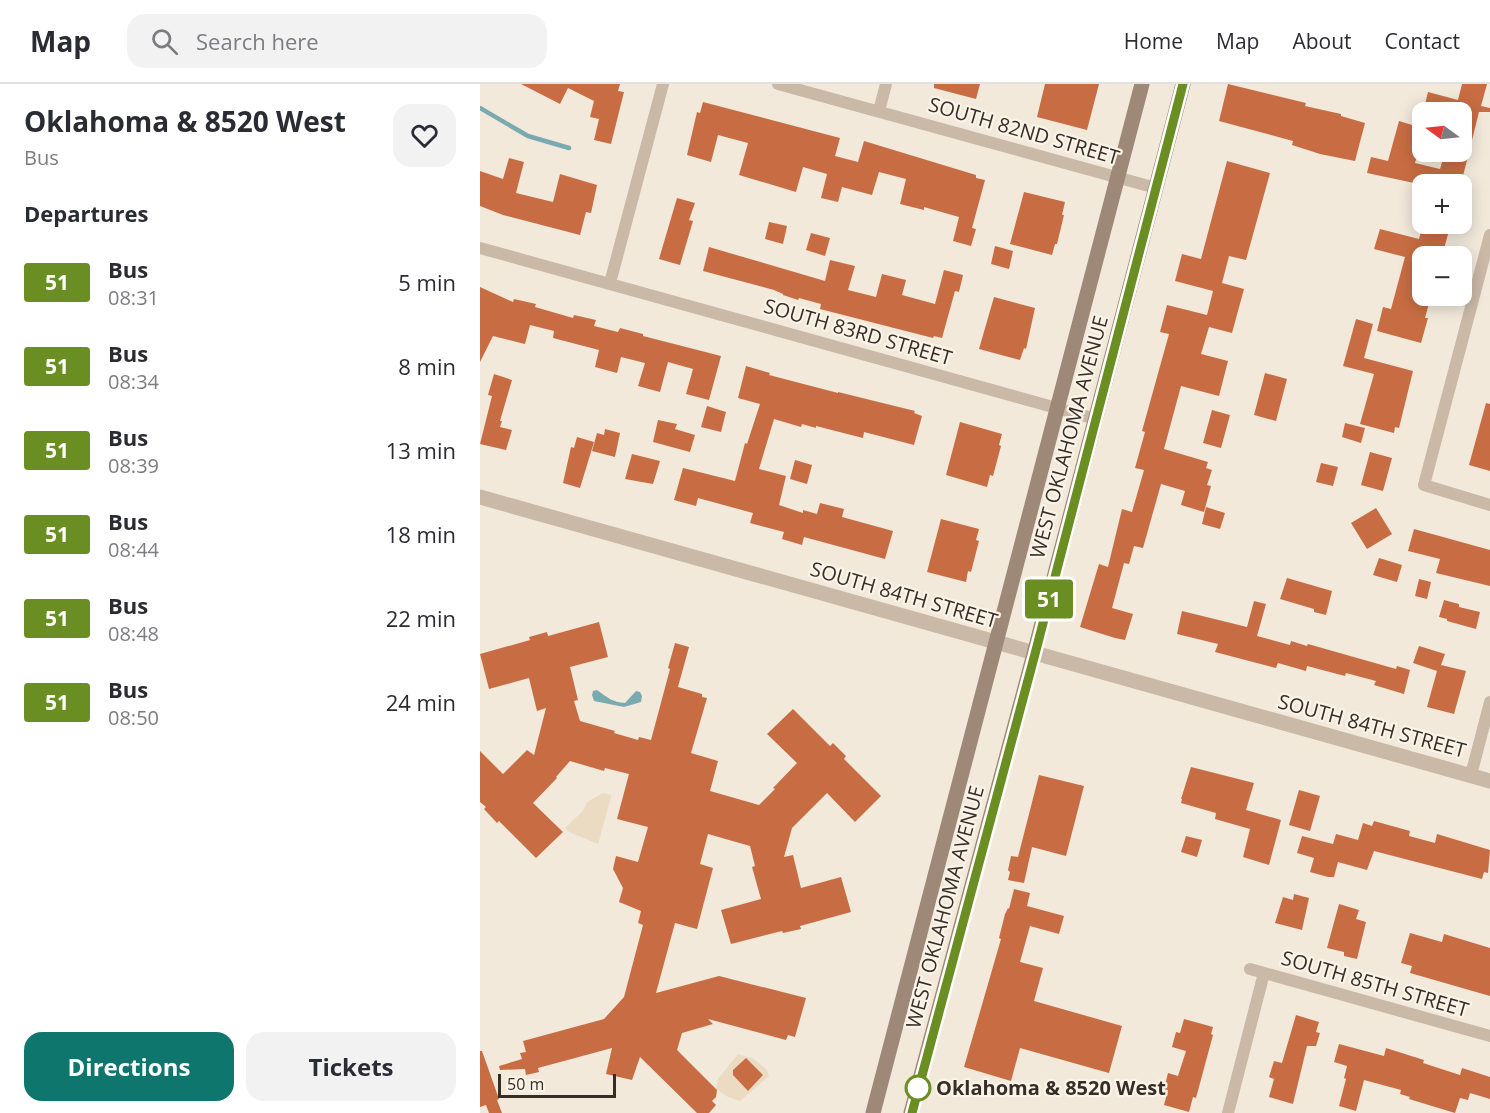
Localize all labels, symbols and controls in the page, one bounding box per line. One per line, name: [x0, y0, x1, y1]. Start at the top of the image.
search box: [127, 14, 547, 68]
text: Map: [30, 22, 91, 60]
icon: search: [148, 25, 181, 58]
text: Search here: [196, 26, 319, 56]
text: Home: [1124, 27, 1183, 55]
text: Map: [1216, 27, 1259, 55]
text: About: [1292, 27, 1352, 55]
text: Contact: [1385, 27, 1460, 55]
street label: SOUTH 82ND STREET: [926, 90, 1123, 171]
text: Oklahoma & 8520 West: [24, 102, 346, 140]
north arrow: [1412, 102, 1472, 162]
map controls: [1412, 102, 1472, 306]
button: heart: [393, 104, 456, 167]
text: Bus: [24, 144, 59, 171]
button: +: [1412, 174, 1472, 234]
text: Departures: [24, 198, 148, 228]
button: −: [1412, 246, 1472, 306]
text: Bus: [108, 254, 148, 284]
text: 5 min: [398, 267, 456, 297]
text: 51: [45, 268, 69, 296]
text: 08:31: [108, 284, 159, 311]
street label: SOUTH 83RD STREET: [761, 292, 955, 371]
street label: WEST OKLAHOMA AVENUE: [1023, 313, 1114, 561]
text: Bus: [108, 338, 148, 368]
text: 8 min: [398, 351, 456, 381]
text: 51: [45, 352, 69, 380]
text: 08:34: [108, 368, 159, 395]
text: Bus: [108, 422, 148, 452]
text: 13 min: [386, 435, 456, 465]
text: 51: [45, 436, 69, 464]
text: 08:39: [108, 452, 159, 479]
text: Bus: [108, 506, 148, 536]
text: 18 min: [386, 519, 456, 549]
text: 51: [45, 520, 69, 548]
text: 08:44: [108, 536, 159, 563]
street label: SOUTH 84TH STREET: [807, 555, 1001, 634]
line badge: 51: [1022, 580, 1076, 618]
text: 51: [1037, 585, 1061, 613]
text: Bus: [108, 590, 148, 620]
text: 22 min: [386, 603, 456, 633]
text: 51: [45, 604, 69, 632]
text: 08:48: [108, 620, 159, 647]
text: Bus: [108, 674, 148, 704]
text: 24 min: [386, 687, 456, 717]
street label: SOUTH 84TH STREET: [1275, 687, 1469, 764]
text: 51: [45, 688, 69, 716]
text: 08:50: [108, 704, 159, 731]
street label: WEST OKLAHOMA AVENUE: [899, 783, 990, 1031]
street label: SOUTH 85TH STREET: [1278, 944, 1472, 1023]
button: Directions: [24, 1032, 234, 1101]
button: Tickets: [246, 1032, 456, 1101]
scale bar: [498, 1071, 616, 1098]
text: 50 m: [507, 1073, 544, 1095]
place label: Oklahoma & 8520 West: [936, 1074, 1166, 1101]
marker: Oklahoma & 8520 West: [905, 1075, 931, 1101]

